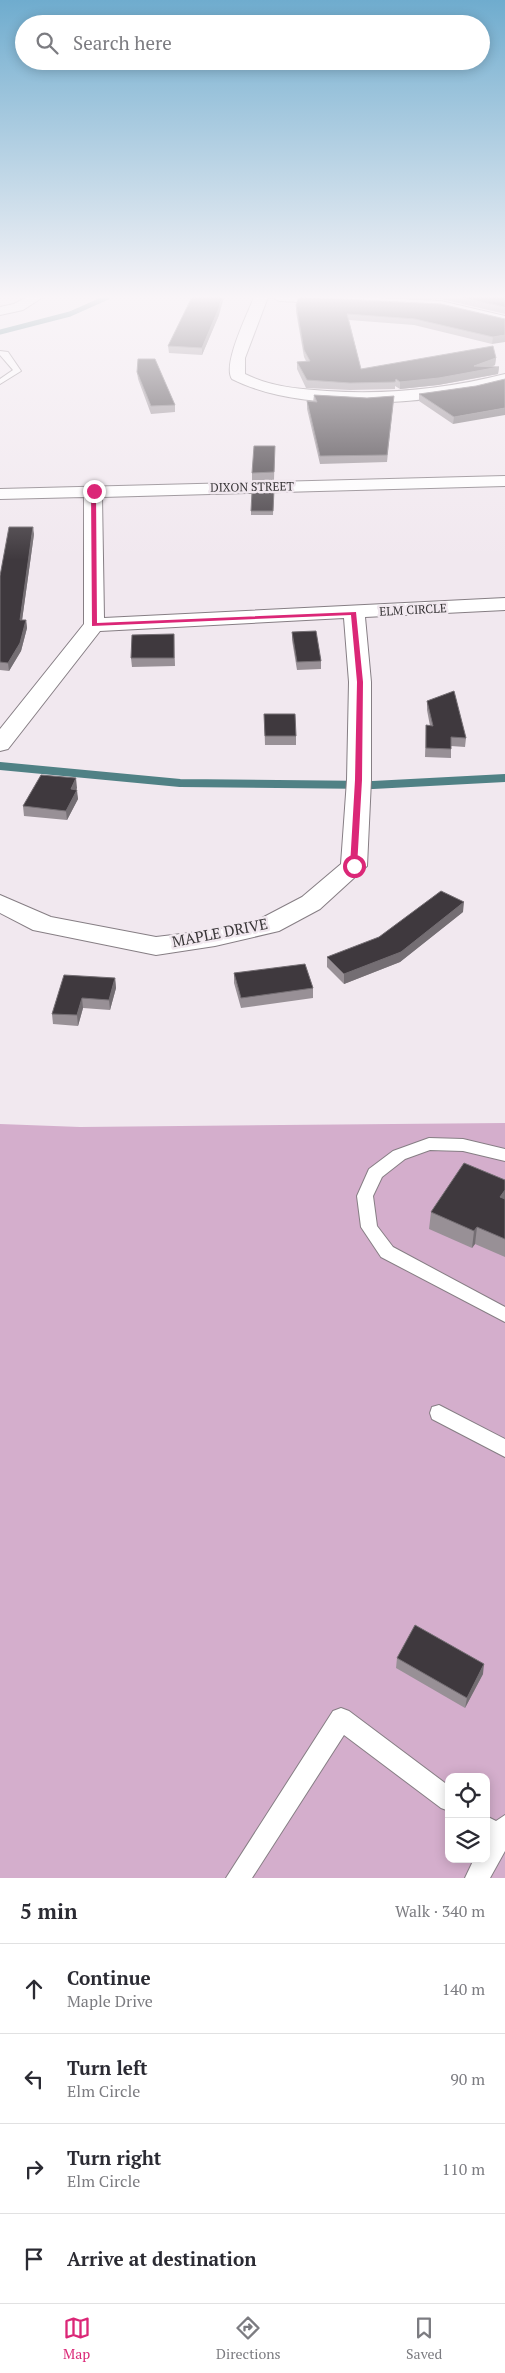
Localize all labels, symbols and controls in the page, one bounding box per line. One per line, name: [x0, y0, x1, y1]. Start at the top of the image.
search box: [15, 15, 490, 70]
icon: search: [33, 29, 61, 57]
text: Search here: [73, 30, 172, 55]
street label: DIXON STREET: [210, 478, 295, 495]
route end: [83, 480, 106, 503]
street label: ELM CIRCLE: [379, 600, 447, 619]
route start: [343, 855, 366, 878]
street label: MAPLE DRIVE: [170, 913, 269, 951]
map controls: [445, 1773, 490, 1863]
button: locate: [445, 1773, 490, 1818]
button: layers: [445, 1818, 490, 1863]
text: 5 min: [20, 1897, 77, 1925]
text: Walk · 340 m: [395, 1900, 485, 1922]
text: Continue: [67, 1965, 151, 1990]
icon: ahead: [20, 1975, 48, 2003]
text: 140 m: [442, 1978, 485, 2000]
text: Maple Drive: [67, 1990, 153, 2012]
text: Turn left: [67, 2055, 148, 2080]
icon: left: [20, 2065, 48, 2093]
text: 90 m: [450, 2068, 485, 2090]
text: Elm Circle: [67, 2080, 140, 2102]
text: Turn right: [67, 2145, 161, 2170]
icon: right: [20, 2155, 48, 2183]
text: 110 m: [442, 2158, 485, 2180]
text: Elm Circle: [67, 2170, 140, 2192]
icon: arrive: [20, 2245, 48, 2273]
text: Arrive at destination: [67, 2246, 256, 2271]
tab: Map: [63, 2314, 91, 2363]
tab: Directions: [216, 2314, 281, 2363]
tab: Saved: [406, 2314, 442, 2363]

